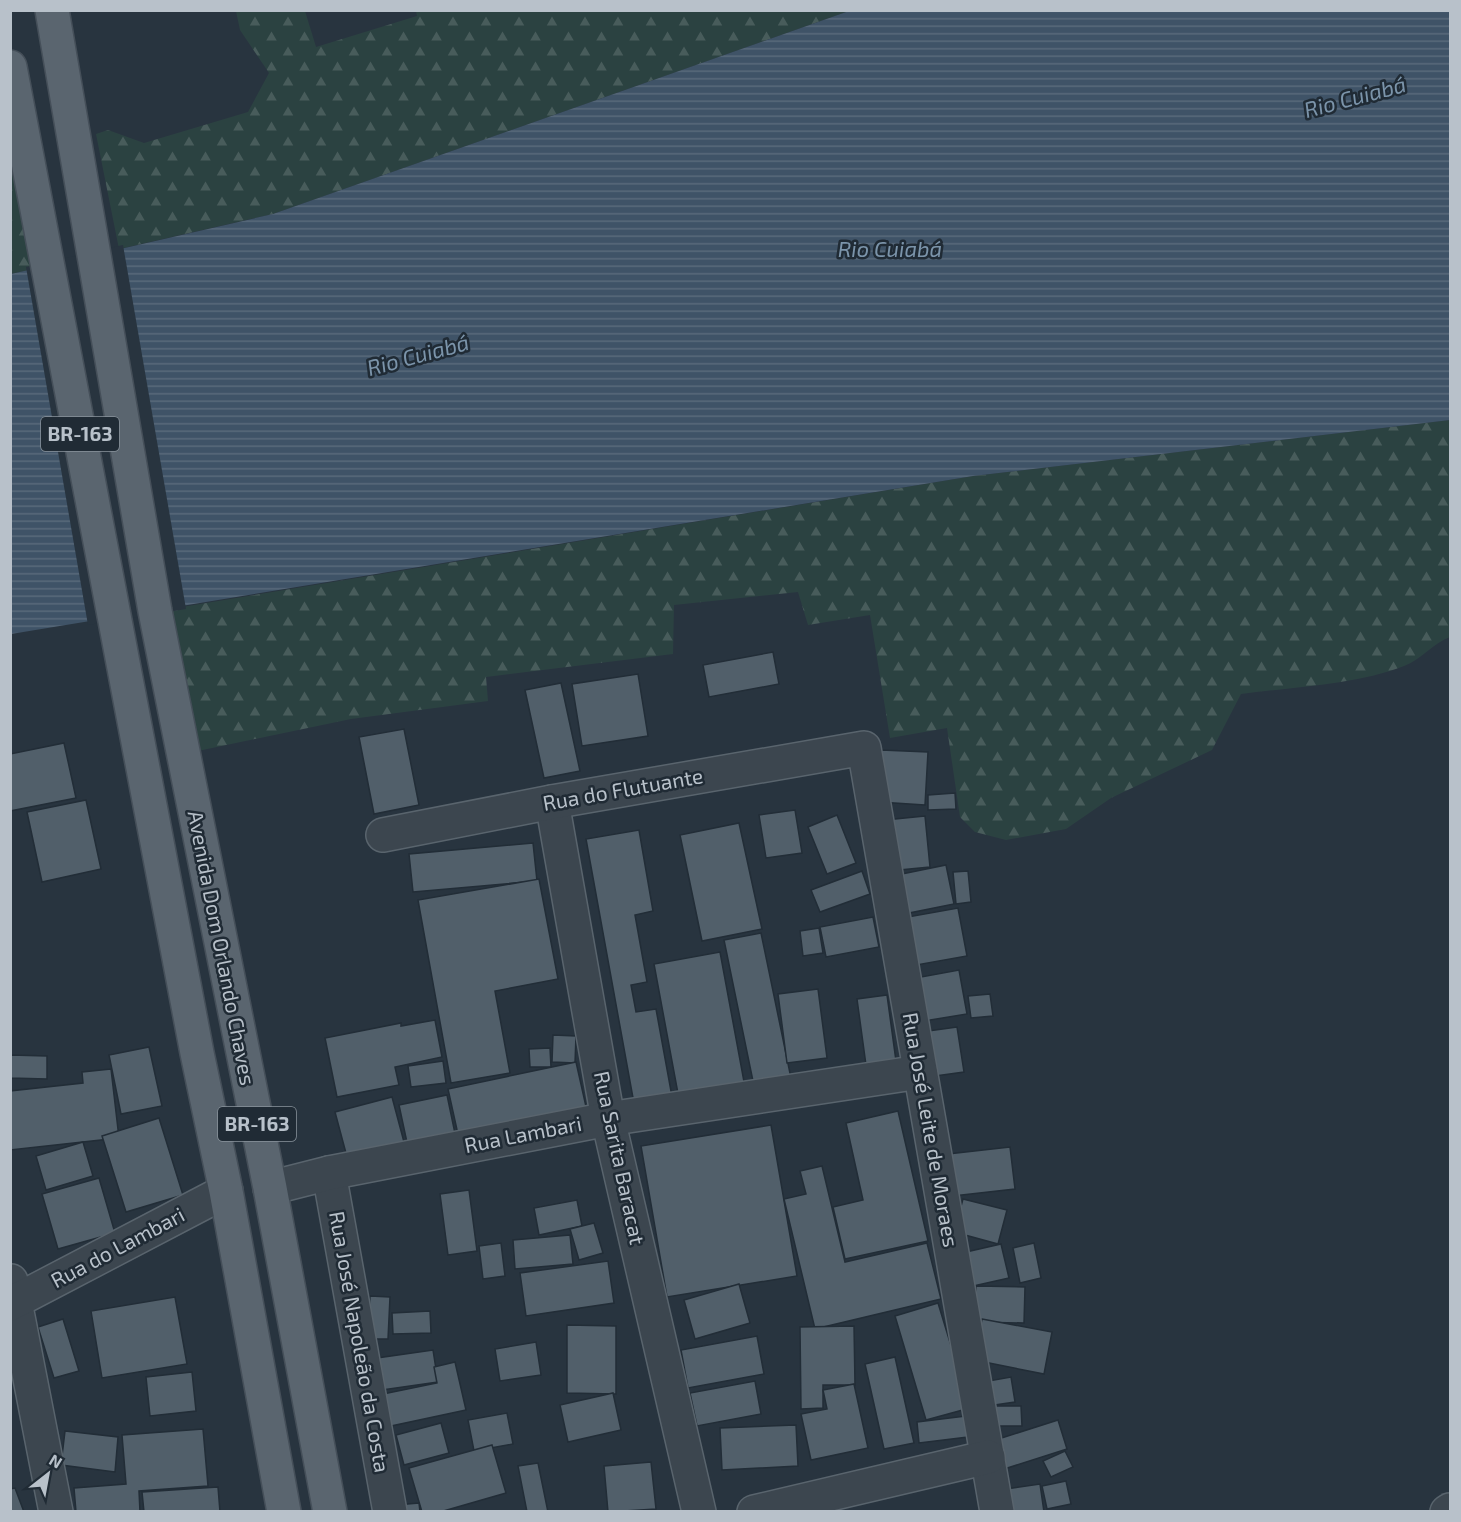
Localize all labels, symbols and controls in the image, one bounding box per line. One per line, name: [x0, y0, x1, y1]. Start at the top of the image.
water label: Rio Cuiabá: [1301, 70, 1409, 122]
water label: Rio Cuiabá: [838, 235, 942, 261]
water label: Rio Cuiabá: [364, 328, 472, 380]
road number: BR-163: [41, 417, 119, 451]
street label: Rua do Flutuante: [541, 762, 705, 815]
street label: Avenida Dom Orlando Chaves: [184, 808, 261, 1087]
street label: Rua José Leite de Moraes: [899, 1010, 964, 1249]
street label: Rua Sarita Baracat: [590, 1069, 651, 1247]
road number: BR-163: [218, 1107, 296, 1141]
street label: Rua Lambari: [462, 1110, 584, 1157]
street label: Rua do Lambari: [46, 1201, 188, 1292]
street label: Rua José Napoleão da Costa: [325, 1209, 396, 1474]
north arrow: [18, 1444, 78, 1504]
text: N: [46, 1450, 66, 1472]

